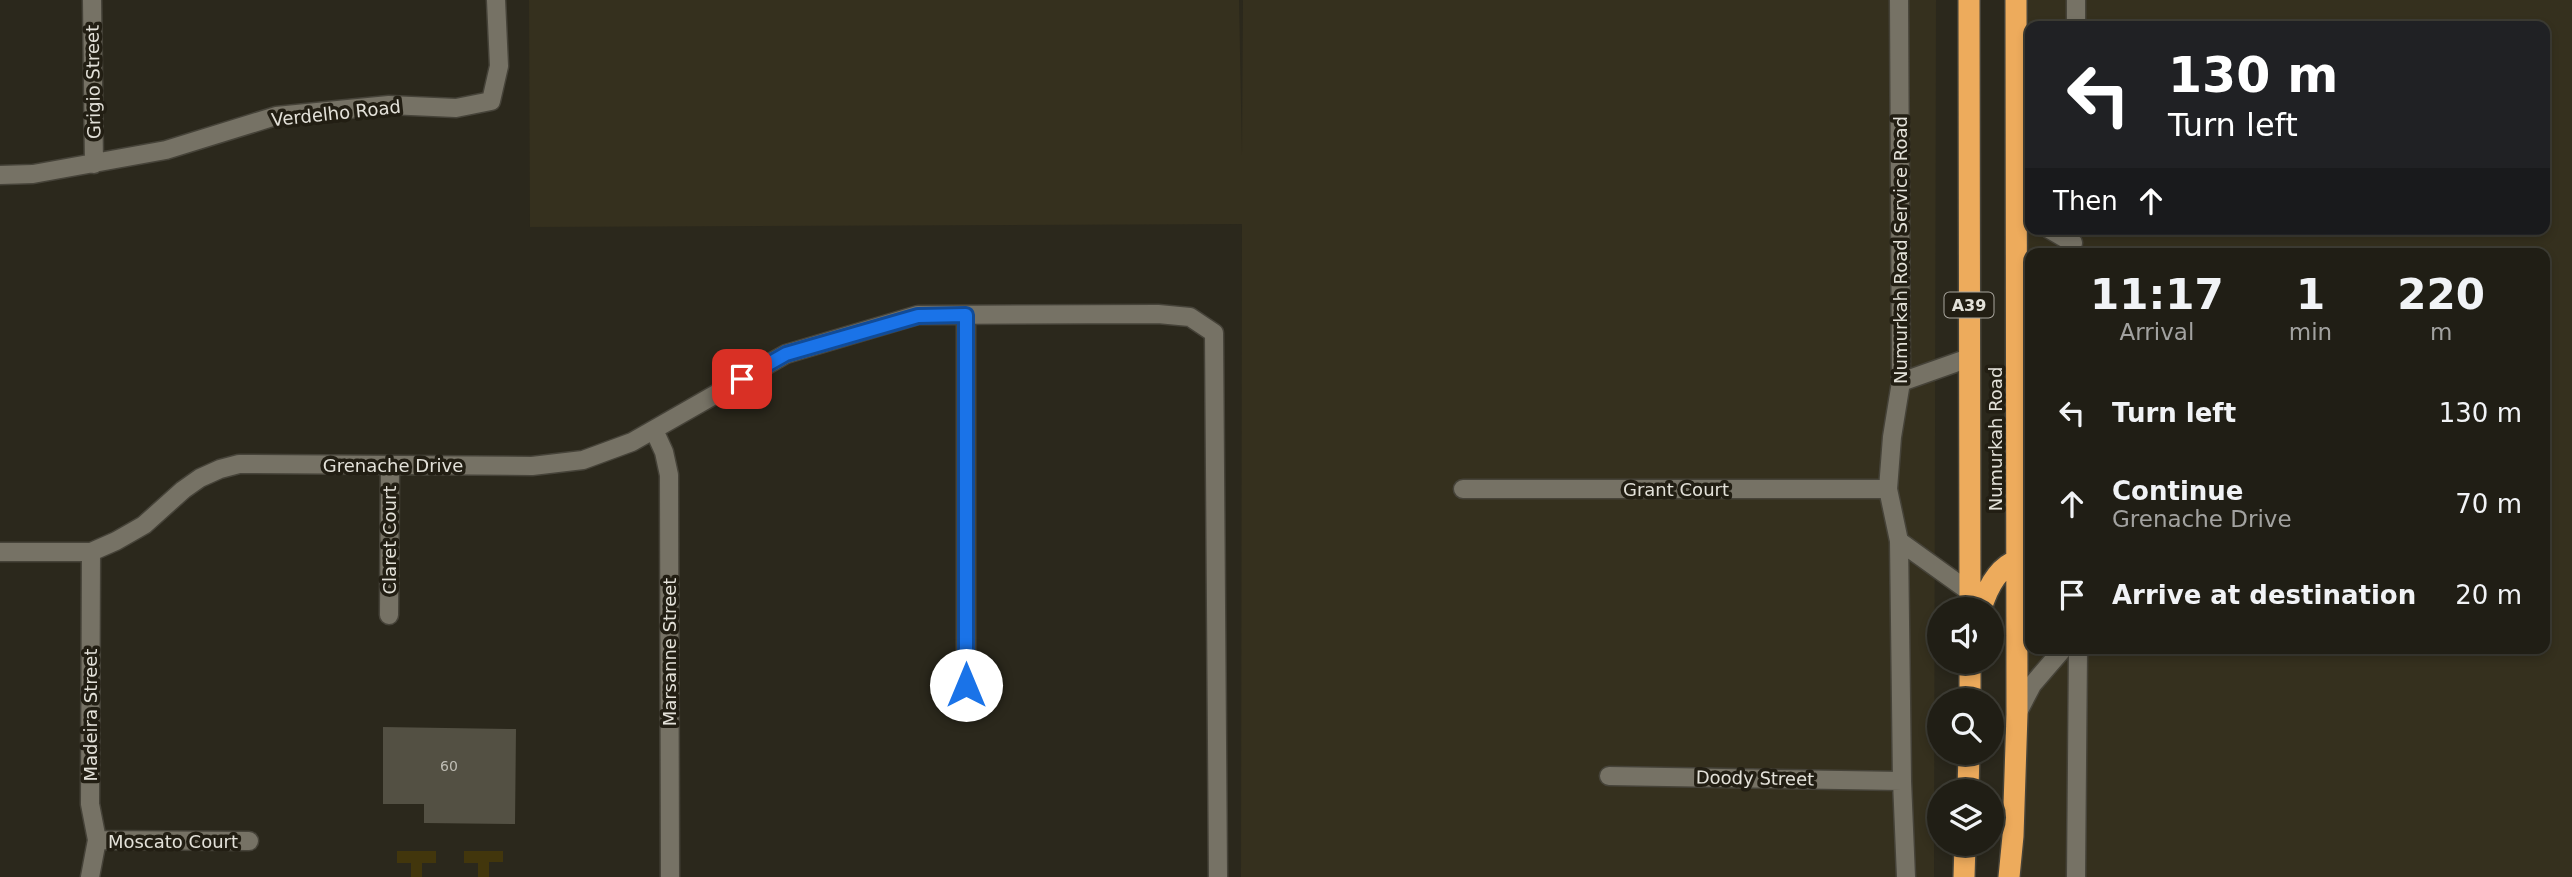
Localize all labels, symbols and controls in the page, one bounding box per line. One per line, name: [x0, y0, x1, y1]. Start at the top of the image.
street label: Grigio Street: [82, 25, 104, 139]
text: 130 m: [2168, 47, 2338, 104]
icon: left: [2053, 49, 2144, 140]
street label: Verdelho Road: [270, 96, 402, 130]
text: Turn left: [2168, 106, 2298, 144]
street label: Numurkah Road Service Road: [1890, 116, 1911, 384]
icon: ahead: [2132, 182, 2170, 220]
text: Then: [2053, 186, 2118, 216]
text: 11:17: [2090, 270, 2224, 319]
text: 1: [2296, 270, 2325, 319]
text: 220: [2397, 270, 2485, 319]
road number: A39: [1944, 292, 1994, 318]
text: Arrival: [2120, 319, 2194, 345]
text: min: [2289, 319, 2332, 345]
text: m: [2430, 319, 2452, 345]
pin: [712, 349, 772, 409]
icon: arrive: [723, 360, 761, 398]
street label: Numurkah Road: [1985, 367, 2006, 511]
icon: left: [2053, 394, 2091, 432]
text: Turn left: [2112, 398, 2236, 428]
text: 130 m: [2439, 398, 2522, 428]
street label: Grenache Drive: [323, 455, 463, 476]
text: Continue: [2112, 476, 2243, 506]
street label: Grant Court: [1623, 479, 1729, 500]
icon: ahead: [2053, 485, 2091, 523]
street label: Claret Court: [379, 486, 400, 594]
text: 70 m: [2455, 489, 2522, 519]
text: Grenache Drive: [2112, 506, 2292, 532]
icon: arrive: [2053, 576, 2091, 614]
street label: Marsanne Street: [659, 578, 680, 726]
text: Arrive at destination: [2112, 580, 2416, 610]
text: 20 m: [2455, 580, 2522, 610]
map controls: [1927, 597, 2004, 856]
button: sound: [1927, 597, 2004, 674]
position arrow: [929, 648, 1003, 722]
street label: Madeira Street: [80, 649, 101, 781]
button: search: [1927, 688, 2004, 765]
house number: 60: [440, 758, 458, 774]
street label: Doody Street: [1696, 766, 1814, 790]
button: layers: [1927, 779, 2004, 856]
street label: Moscato Court: [108, 831, 238, 852]

